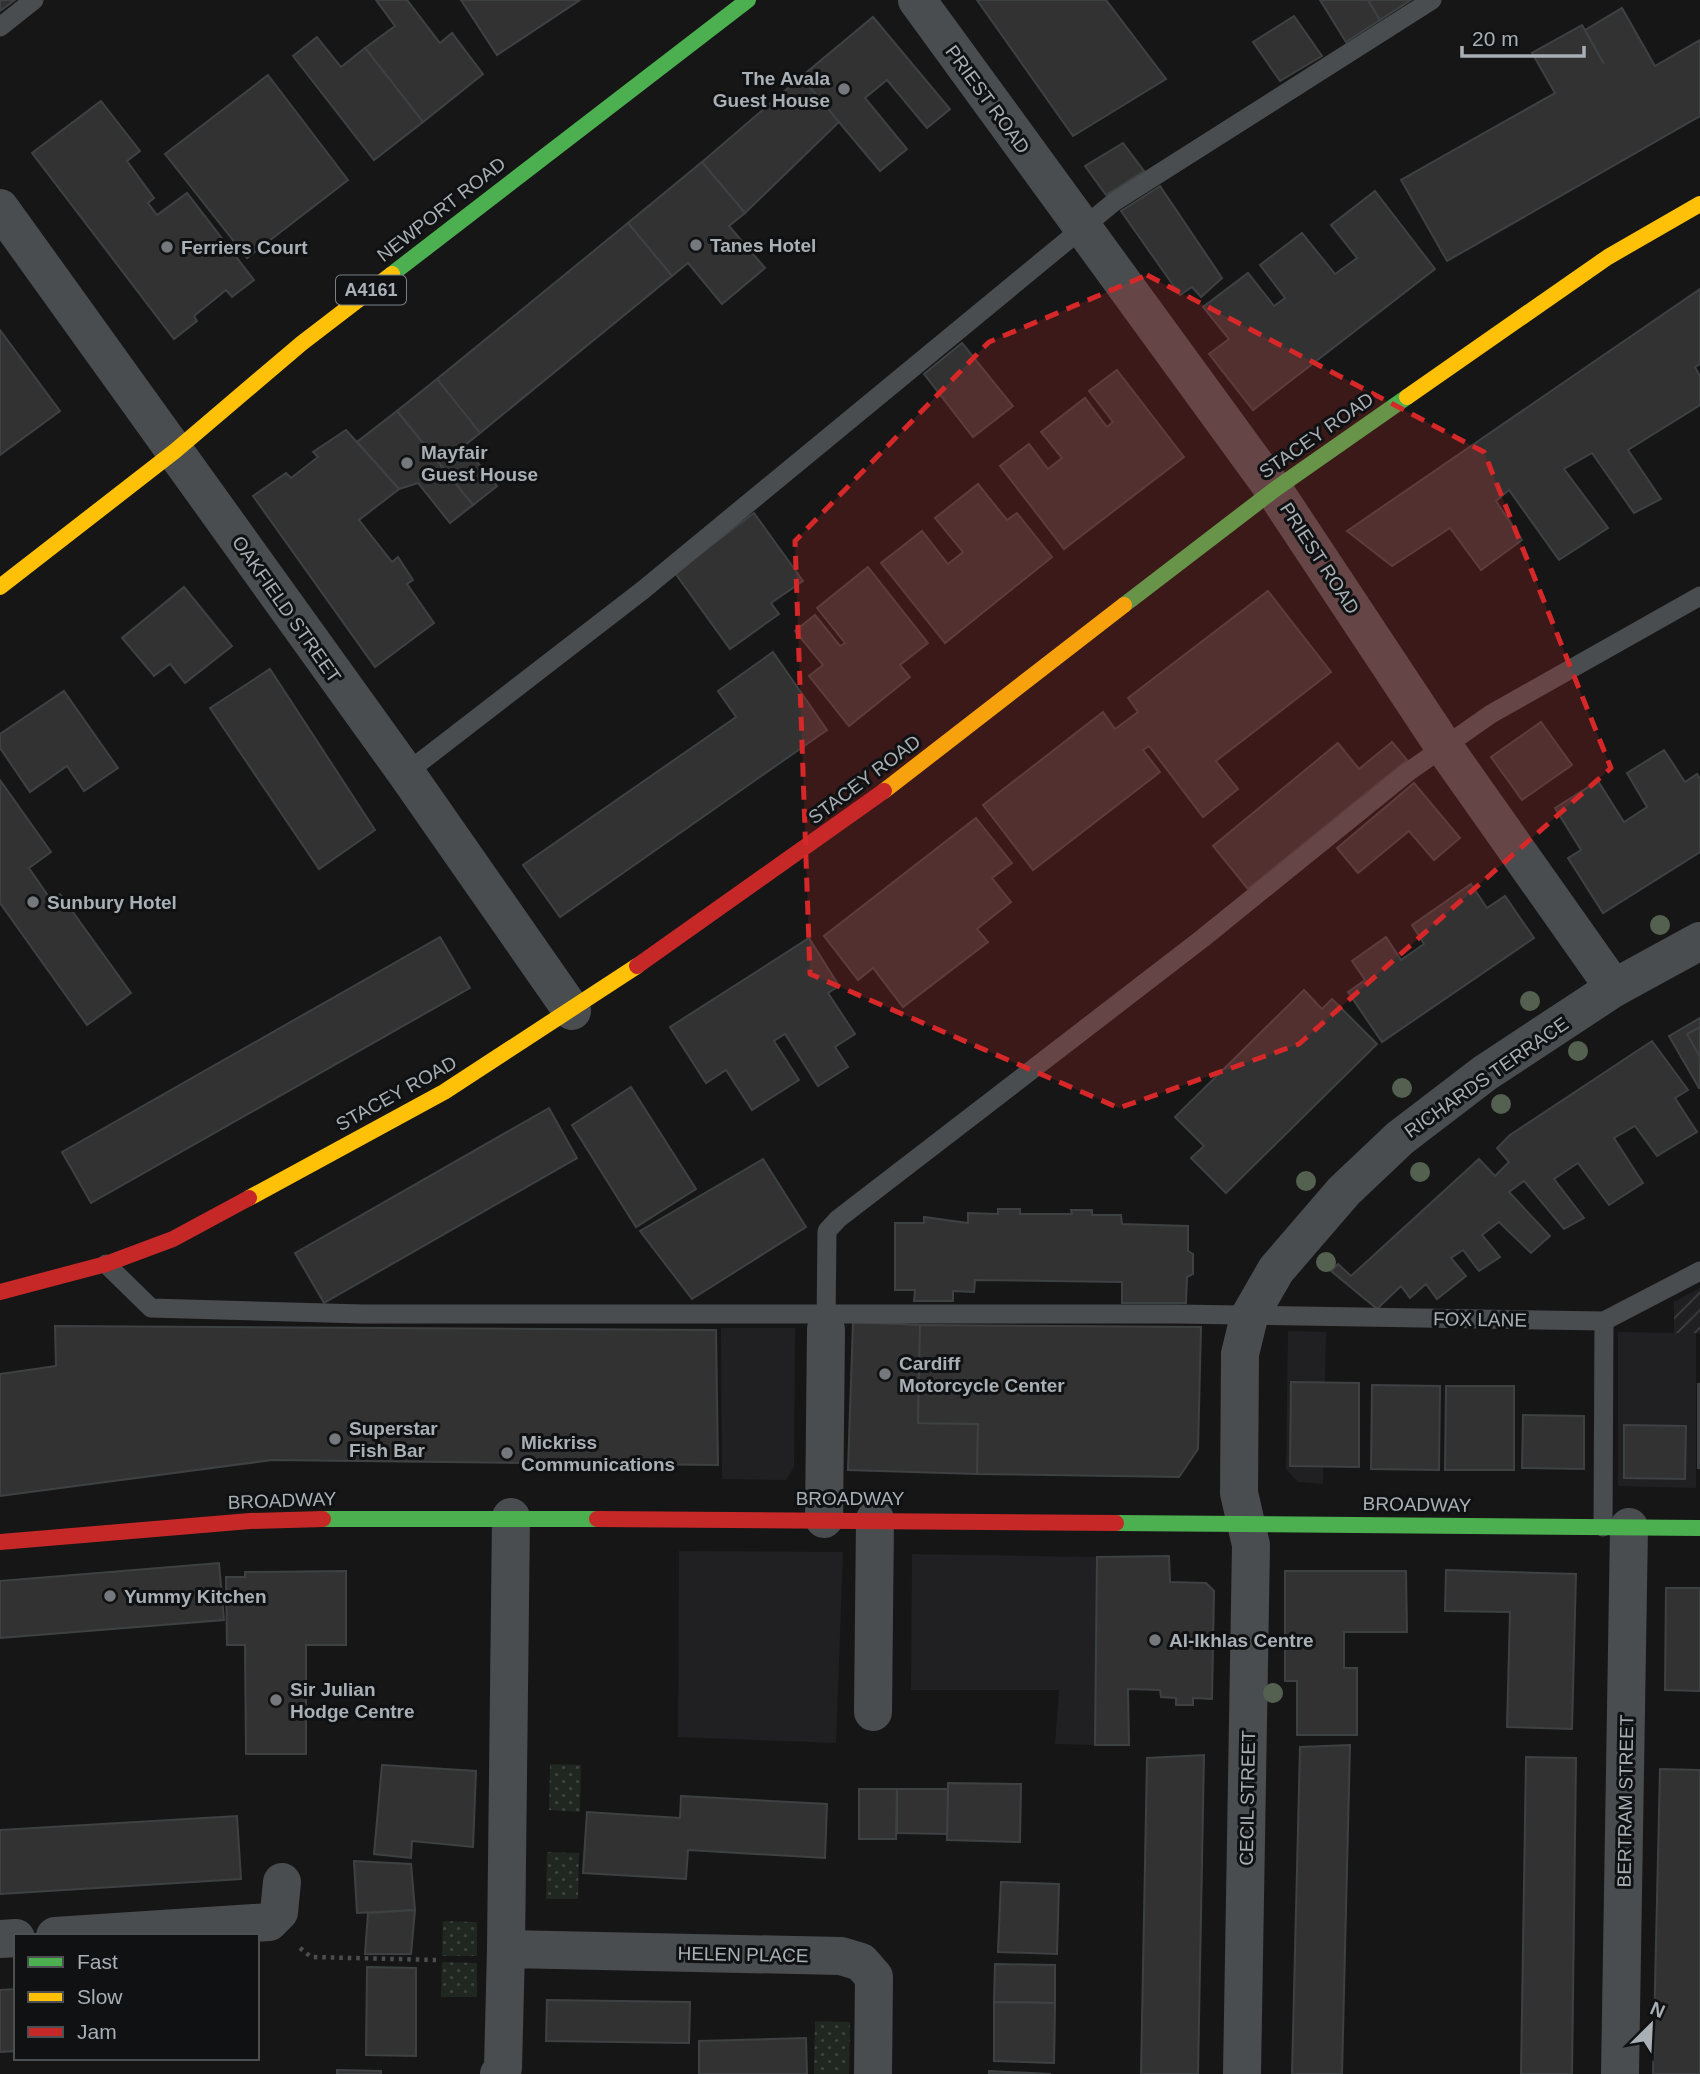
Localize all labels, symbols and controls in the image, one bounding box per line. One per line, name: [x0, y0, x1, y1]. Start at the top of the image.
scale bar: [1462, 14, 1584, 58]
text: 20 m: [1472, 27, 1519, 50]
street label: PRIEST ROAD: [941, 41, 1034, 157]
place label: The Avala Guest House: [713, 68, 830, 111]
marker: The Avala Guest House: [836, 81, 852, 97]
street label: NEWPORT ROAD: [373, 153, 509, 266]
place label: Tanes Hotel: [710, 235, 816, 256]
place label: Ferriers Court: [181, 237, 308, 258]
marker: Tanes Hotel: [688, 237, 704, 253]
marker: Ferriers Court: [159, 239, 175, 255]
road number: A4161: [336, 276, 406, 304]
street label: STACEY ROAD: [1255, 388, 1377, 483]
place label: Mayfair Guest House: [421, 442, 538, 485]
marker: Mayfair Guest House: [399, 455, 415, 471]
street label: PRIEST ROAD: [1276, 499, 1363, 618]
street label: OAKFIELD STREET: [228, 532, 345, 687]
street label: STACEY ROAD: [804, 731, 924, 828]
place label: Sunbury Hotel: [47, 892, 177, 913]
marker: Sunbury Hotel: [25, 894, 41, 910]
street label: RICHARDS TERRACE: [1400, 1013, 1572, 1142]
street label: STACEY ROAD: [332, 1052, 460, 1135]
street label: FOX LANE: [1433, 1308, 1527, 1331]
place label: Cardiff Motorcycle Center: [899, 1353, 1065, 1396]
marker: Cardiff Motorcycle Center: [877, 1366, 893, 1382]
place label: Superstar Fish Bar: [349, 1418, 438, 1461]
marker: Superstar Fish Bar: [327, 1431, 343, 1447]
place label: Mickriss Communications: [521, 1432, 675, 1475]
marker: Mickriss Communications: [499, 1445, 515, 1461]
street label: BROADWAY: [227, 1488, 337, 1513]
street label: BROADWAY: [796, 1488, 905, 1509]
street label: BROADWAY: [1362, 1493, 1472, 1516]
place label: Yummy Kitchen: [124, 1586, 267, 1607]
marker: Yummy Kitchen: [102, 1588, 118, 1604]
place label: Al-Ikhlas Centre: [1169, 1630, 1314, 1651]
marker: Al-Ikhlas Centre: [1147, 1632, 1163, 1648]
place label: Sir Julian Hodge Centre: [290, 1679, 415, 1722]
marker: Sir Julian Hodge Centre: [268, 1692, 284, 1708]
street label: BERTRAM STREET: [1613, 1714, 1638, 1888]
street label: CECIL STREET: [1236, 1730, 1259, 1866]
legend: [14, 1934, 259, 2060]
street label: HELEN PLACE: [677, 1943, 809, 1966]
text: Fast: [77, 1950, 118, 1973]
text: Slow: [77, 1985, 123, 2008]
north arrow: [1616, 1990, 1686, 2060]
text: N: [1647, 1998, 1668, 2022]
text: Jam: [77, 2020, 117, 2043]

